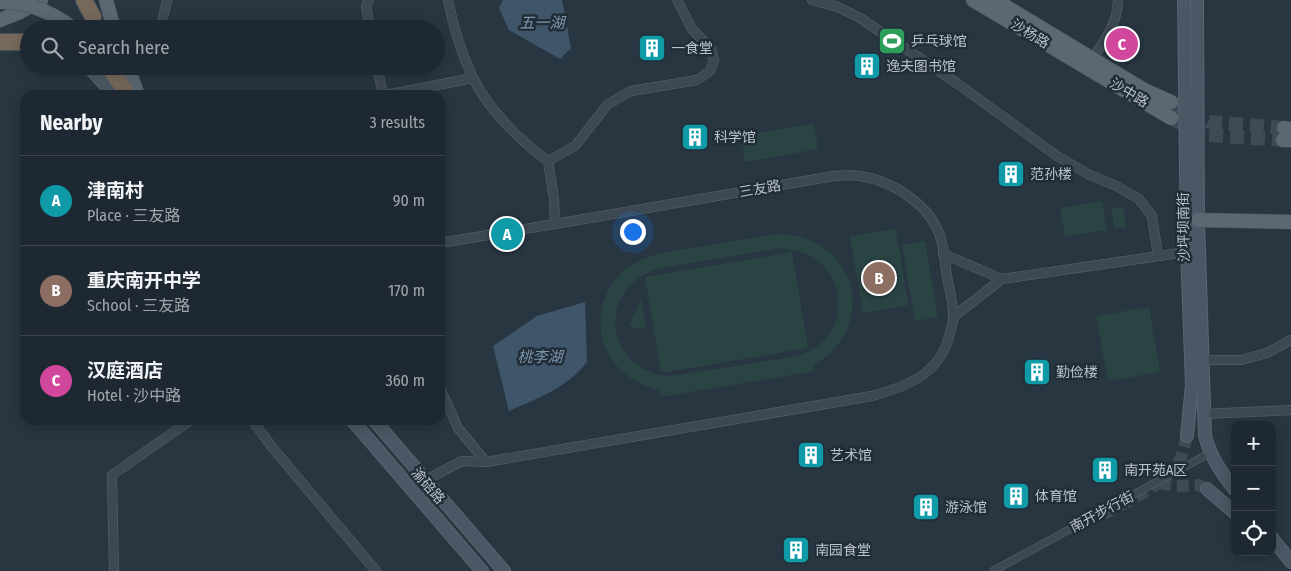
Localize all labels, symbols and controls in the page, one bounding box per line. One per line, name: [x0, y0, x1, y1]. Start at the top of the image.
water label: 五一湖: [519, 14, 566, 32]
street label: 沙杨路: [1008, 16, 1052, 52]
search box: [20, 20, 445, 75]
pin: C: [1106, 25, 1138, 63]
sports icon: 乒乓球馆: [877, 26, 907, 56]
building icon: 一食堂: [637, 33, 667, 63]
place label: 乒乓球馆: [911, 33, 967, 50]
icon: search: [38, 34, 66, 62]
text: Search here: [78, 36, 170, 59]
place label: 一食堂: [671, 40, 713, 57]
building icon: 逸夫图书馆: [852, 51, 882, 81]
place label: 逸夫图书馆: [886, 58, 956, 75]
street label: 沙中路: [1107, 75, 1151, 111]
text: Nearby: [40, 110, 102, 136]
text: 3 results: [369, 113, 425, 132]
building icon: 科学馆: [680, 122, 710, 152]
place label: 科学馆: [714, 129, 756, 146]
building icon: 范孙楼: [996, 159, 1026, 189]
place label: 范孙楼: [1030, 166, 1072, 183]
street label: 三友路: [738, 177, 782, 201]
text: 津南村: [87, 179, 144, 202]
text: A: [52, 191, 60, 210]
text: 90 m: [393, 191, 425, 210]
street label: 沙坪坝南街: [1175, 192, 1193, 262]
text: Place · 三友路: [87, 206, 181, 225]
pin: A: [491, 215, 523, 253]
your location: [620, 219, 646, 245]
pin: B: [863, 259, 895, 297]
text: 重庆南开中学: [87, 269, 201, 292]
text: B: [52, 281, 60, 300]
text: 170 m: [388, 281, 425, 300]
text: School · 三友路: [87, 296, 190, 315]
water label: 桃李湖: [517, 348, 564, 366]
building icon: 勤俭楼: [1022, 357, 1052, 387]
text: 汉庭酒店: [87, 359, 163, 382]
place label: 勤俭楼: [1056, 364, 1098, 381]
text: C: [52, 371, 60, 390]
text: 360 m: [385, 371, 425, 390]
text: Hotel · 沙中路: [87, 386, 181, 405]
map controls: [1231, 421, 1276, 556]
button: +: [1231, 421, 1276, 466]
building icon: 艺术馆: [796, 440, 826, 470]
place label: 艺术馆: [830, 447, 872, 464]
building icon: 南开苑A区: [1090, 455, 1120, 485]
place label: 南开苑A区: [1124, 462, 1187, 479]
street label: 渝碚路: [408, 465, 448, 507]
button: −: [1231, 466, 1276, 511]
building icon: 体育馆: [1001, 481, 1031, 511]
place label: 体育馆: [1035, 488, 1077, 505]
street label: 南开步行街: [1067, 488, 1137, 536]
building icon: 游泳馆: [911, 492, 941, 522]
place label: 游泳馆: [945, 499, 987, 516]
button: locate: [1231, 511, 1276, 556]
building icon: 南园食堂: [781, 535, 811, 565]
place label: 南园食堂: [815, 542, 871, 559]

